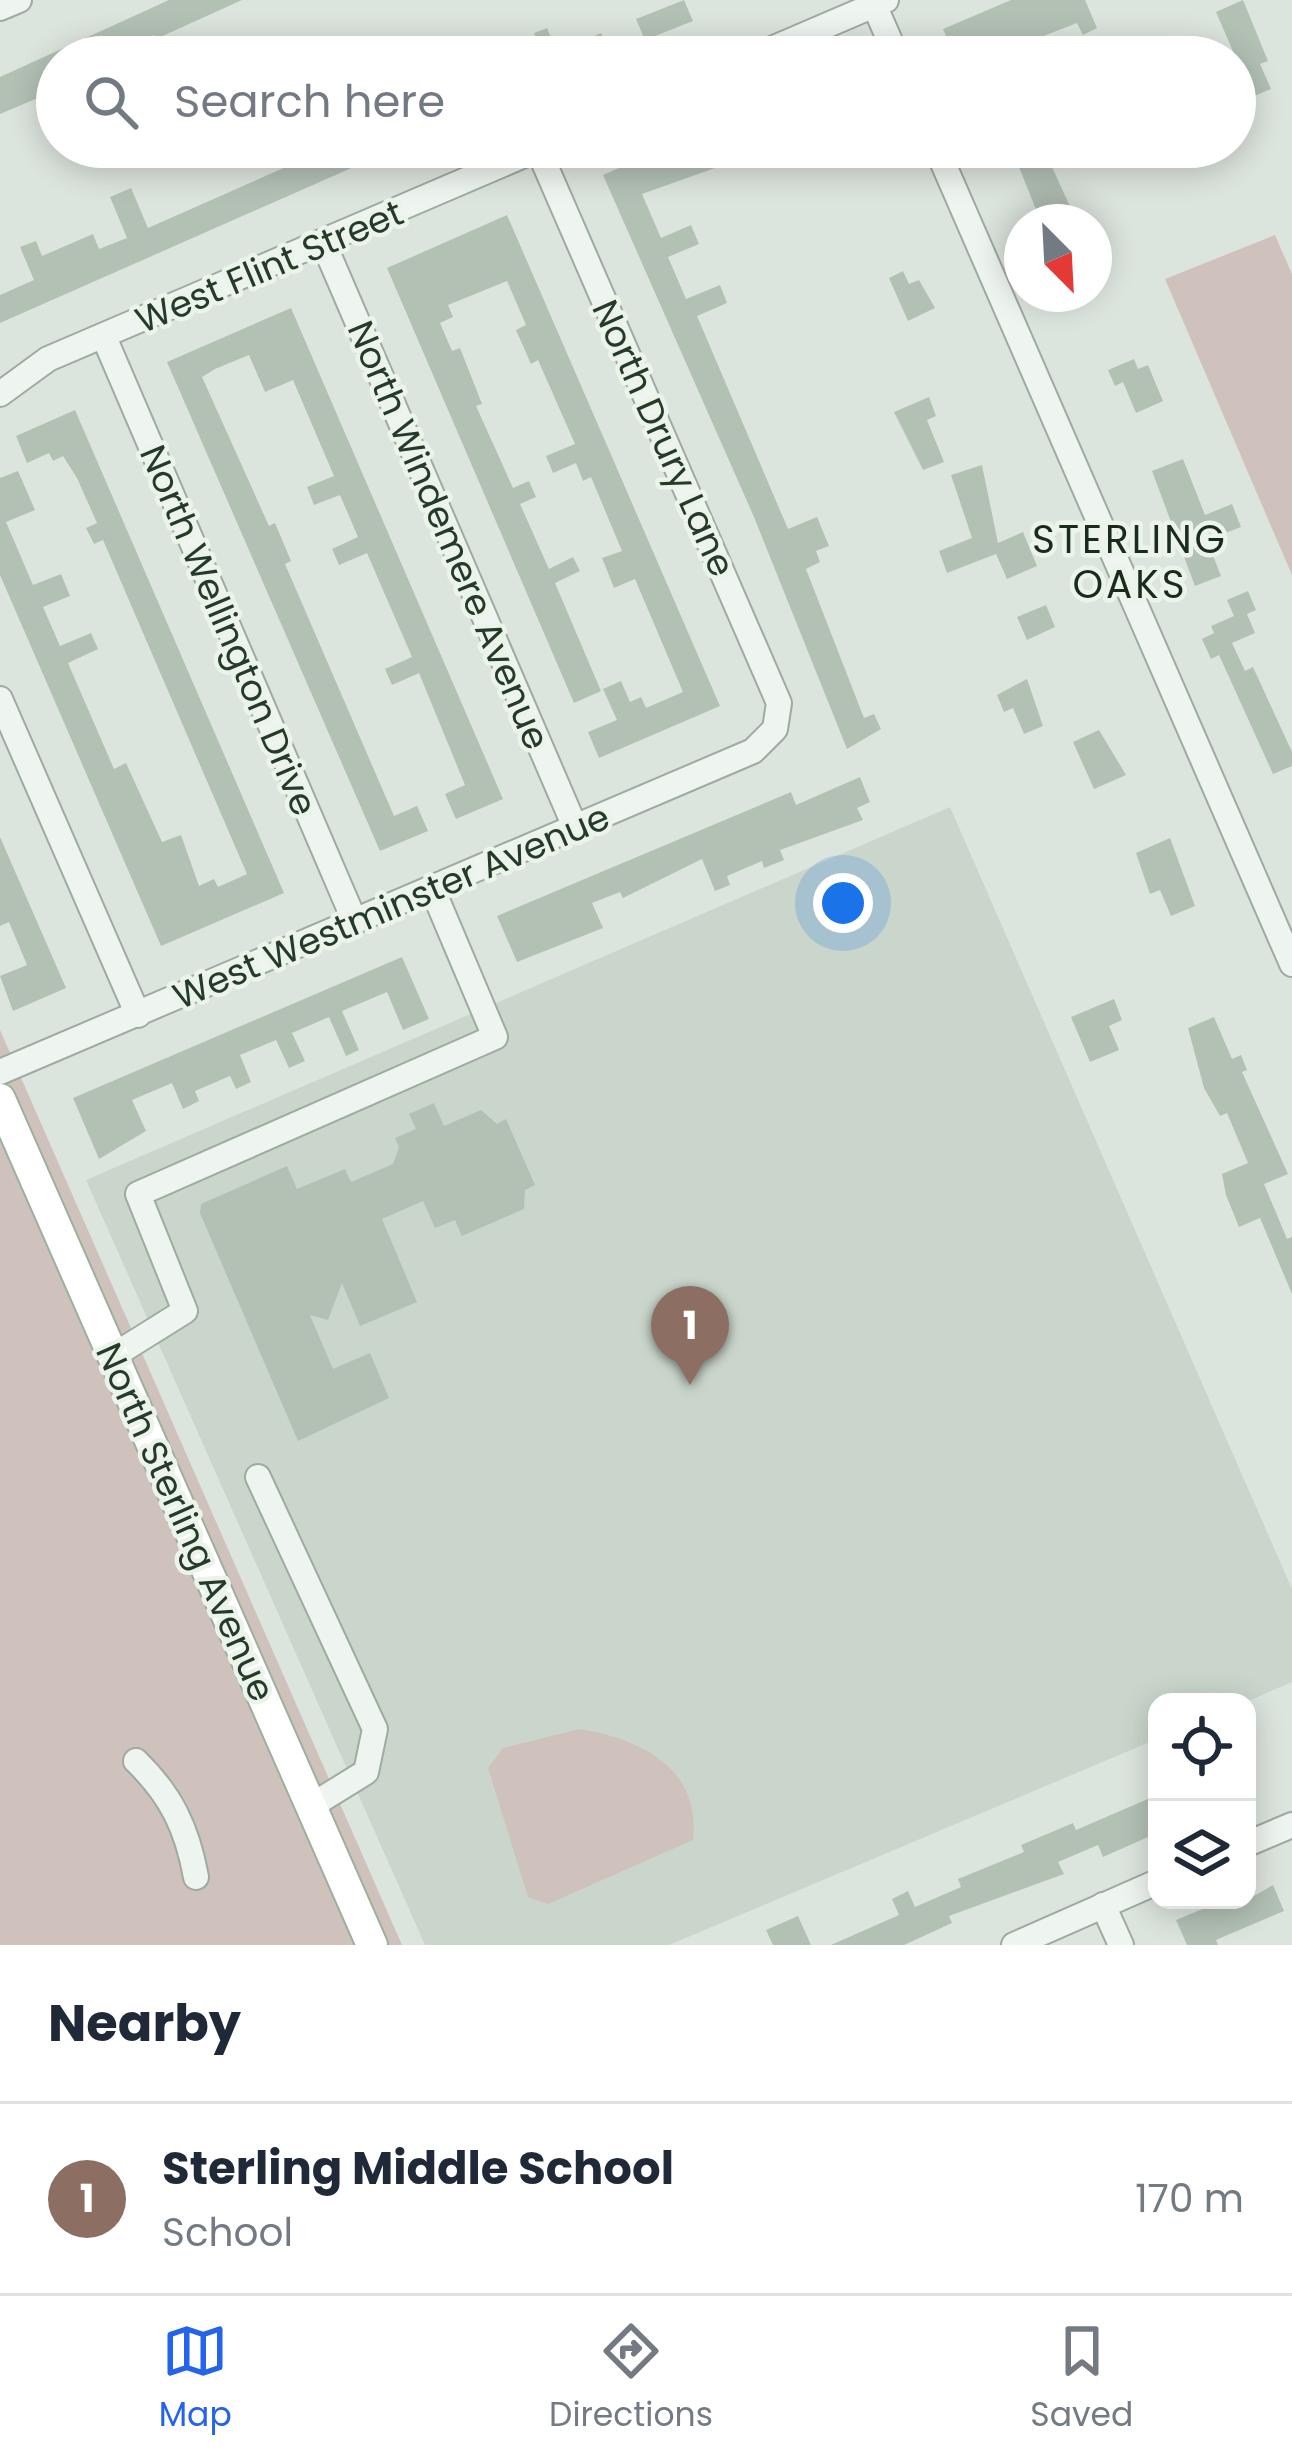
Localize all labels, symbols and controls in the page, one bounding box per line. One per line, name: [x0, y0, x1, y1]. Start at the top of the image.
search box: [36, 36, 1256, 168]
icon: search: [78, 69, 144, 135]
text: Search here: [174, 70, 445, 133]
street label: West Flint Street: [128, 187, 411, 346]
north arrow: [1004, 204, 1112, 312]
street label: North Drury Lane: [580, 292, 747, 585]
street label: North Windemere Avenue: [335, 313, 562, 757]
street label: North Wellington Drive: [127, 437, 330, 823]
district label: STERLING OAKS: [1032, 512, 1228, 612]
street label: West Westminster Avenue: [165, 791, 617, 1022]
your location: [813, 873, 873, 933]
pin: 1: [651, 1286, 729, 1385]
street label: North Sterling Avenue: [83, 1335, 288, 1710]
map controls: [1148, 1693, 1256, 1909]
button: locate: [1148, 1693, 1256, 1801]
button: layers: [1148, 1801, 1256, 1909]
text: Nearby: [48, 1987, 241, 2059]
text: Sterling Middle School: [162, 2137, 674, 2200]
text: 1: [80, 2171, 94, 2226]
text: 170 m: [1135, 2171, 1244, 2226]
text: School: [162, 2205, 293, 2260]
tab: Map: [159, 2318, 232, 2440]
tab: Directions: [549, 2318, 713, 2440]
tab: Saved: [1030, 2318, 1133, 2440]

